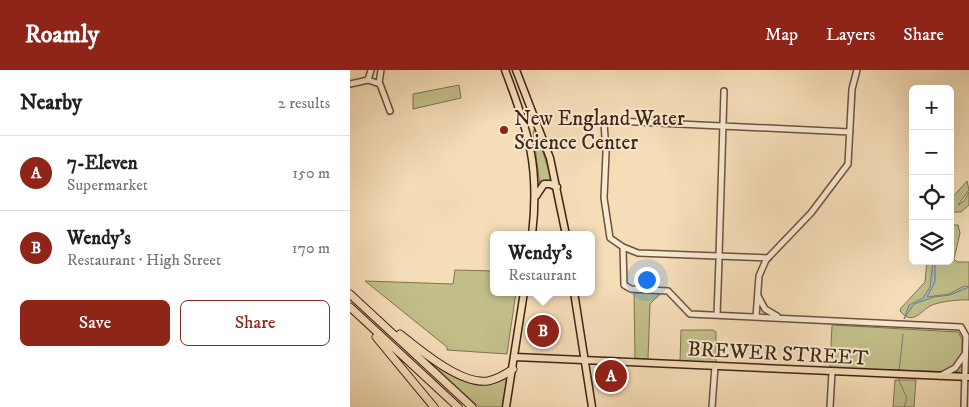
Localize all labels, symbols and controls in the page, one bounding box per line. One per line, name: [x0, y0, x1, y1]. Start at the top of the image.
text: Roamly: [25, 20, 99, 50]
text: Map: [765, 24, 798, 46]
text: Layers: [826, 24, 875, 46]
text: Share: [903, 24, 944, 46]
map controls: [909, 85, 954, 265]
button: +: [909, 85, 954, 130]
text: Nearby: [20, 90, 82, 116]
text: 2 results: [278, 93, 330, 113]
place label: New England Water Science Center: [514, 106, 685, 156]
marker: New England Water Science Center: [498, 124, 510, 136]
button: −: [909, 130, 954, 175]
text: 7-Eleven: [67, 152, 138, 175]
text: A: [31, 163, 41, 183]
text: 150 m: [292, 163, 330, 183]
text: Supermarket: [67, 175, 148, 195]
button: locate: [909, 175, 954, 220]
button: layers: [909, 220, 954, 265]
text: Wendy's: [67, 227, 131, 250]
popup: [490, 231, 595, 296]
text: B: [31, 238, 41, 258]
text: 170 m: [292, 238, 330, 258]
text: Wendy's: [508, 242, 572, 265]
text: Restaurant · High Street: [67, 250, 221, 270]
text: Restaurant: [508, 265, 577, 285]
your location: [634, 267, 660, 293]
button: Save: [20, 300, 170, 346]
button: Share: [180, 300, 330, 346]
pin: B: [527, 312, 559, 350]
street label: BREWER STREET: [687, 336, 869, 372]
pin: A: [595, 357, 627, 395]

